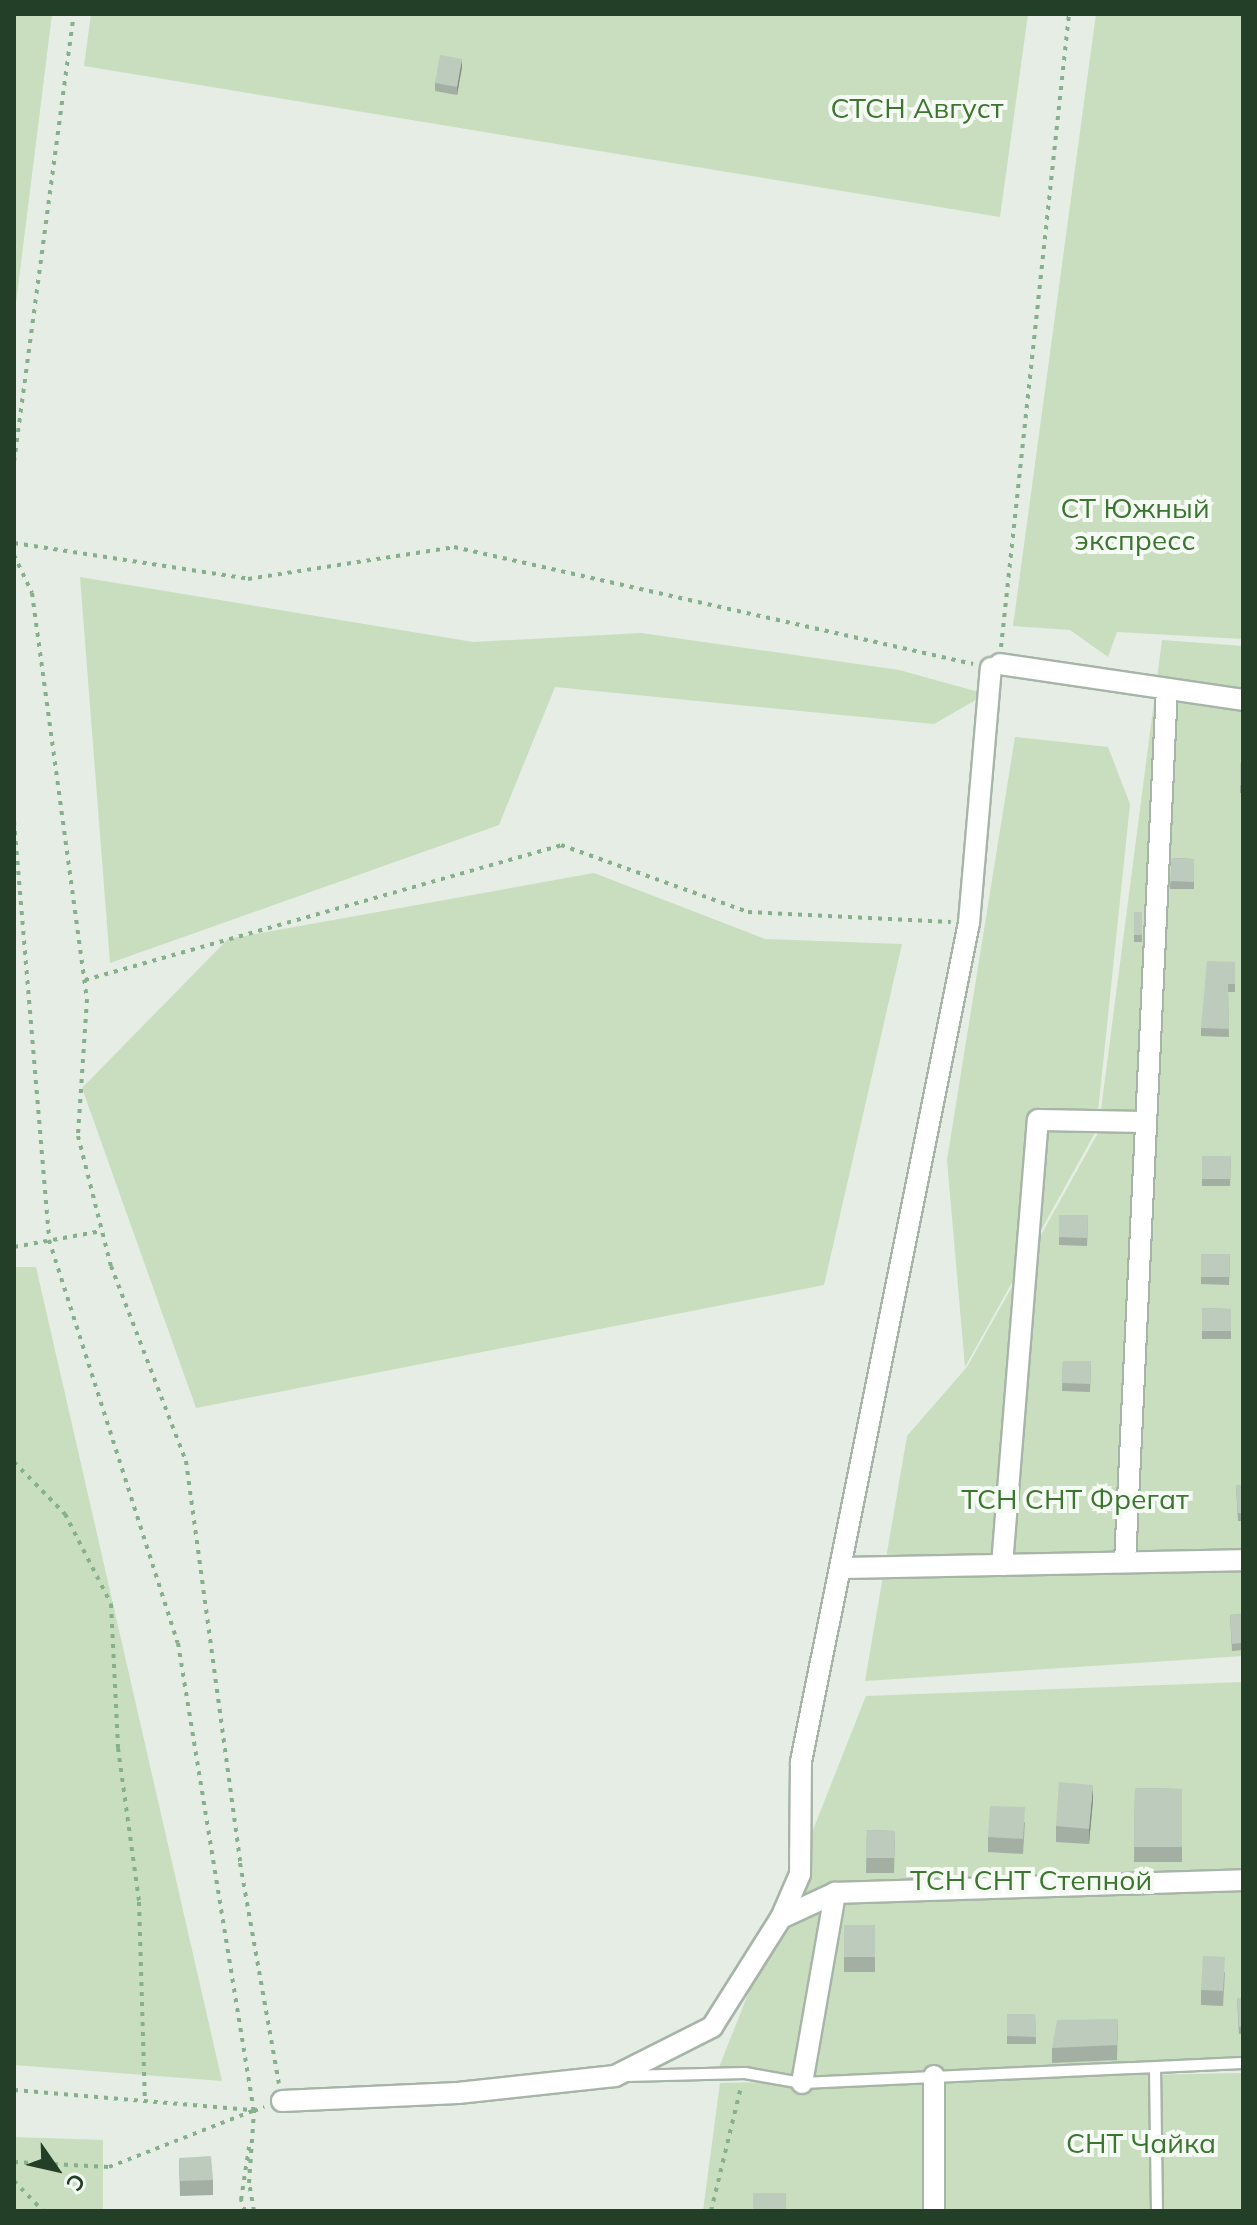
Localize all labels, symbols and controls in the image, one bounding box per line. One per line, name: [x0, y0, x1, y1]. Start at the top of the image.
park label: СТСН Август: [830, 91, 1004, 125]
park label: СТ Южный экспресс: [1060, 491, 1210, 557]
park label: ТСН СНТ Фрегат: [961, 1482, 1189, 1516]
park label: ТСН СНТ Степной: [910, 1863, 1152, 1897]
park label: СНТ Чайка: [1066, 2126, 1216, 2160]
north arrow: [16, 2129, 96, 2209]
text: С: [60, 2168, 92, 2196]

